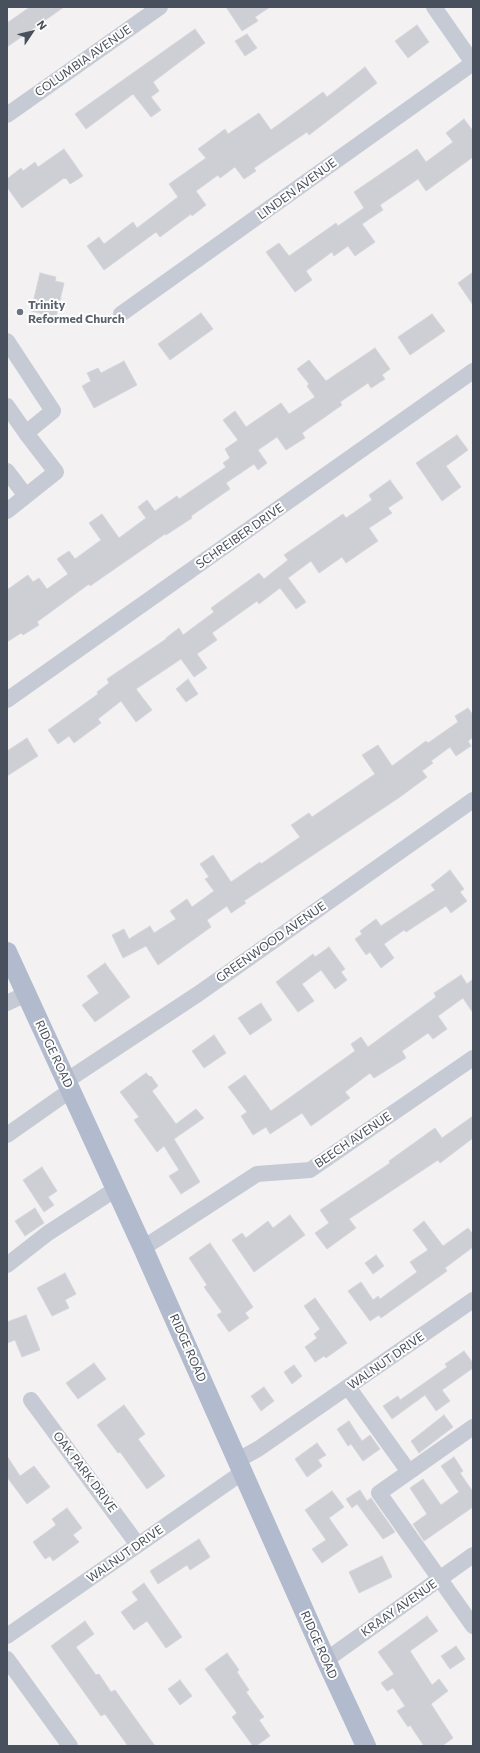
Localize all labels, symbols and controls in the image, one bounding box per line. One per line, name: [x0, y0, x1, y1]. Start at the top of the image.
north arrow: [12, 12, 52, 52]
street label: COLUMBIA AVENUE: [32, 22, 134, 100]
street label: LINDEN AVENUE: [255, 155, 339, 223]
place label: Trinity Reformed Church: [28, 298, 125, 326]
marker: Trinity Reformed Church: [15, 307, 25, 317]
street label: SCHREIBER DRIVE: [193, 500, 287, 572]
street label: GREENWOOD AVENUE: [213, 899, 329, 985]
street label: RIDGE ROAD: [32, 1018, 76, 1090]
street label: BEECH AVENUE: [312, 1109, 394, 1171]
street label: RIDGE ROAD: [167, 1312, 209, 1384]
street label: WALNUT DRIVE: [345, 1329, 427, 1393]
street label: OAK PARK DRIVE: [50, 1429, 120, 1515]
street label: WALNUT DRIVE: [84, 1522, 166, 1586]
street label: KRAAY AVENUE: [358, 1576, 440, 1640]
street label: RIDGE ROAD: [298, 1609, 340, 1681]

